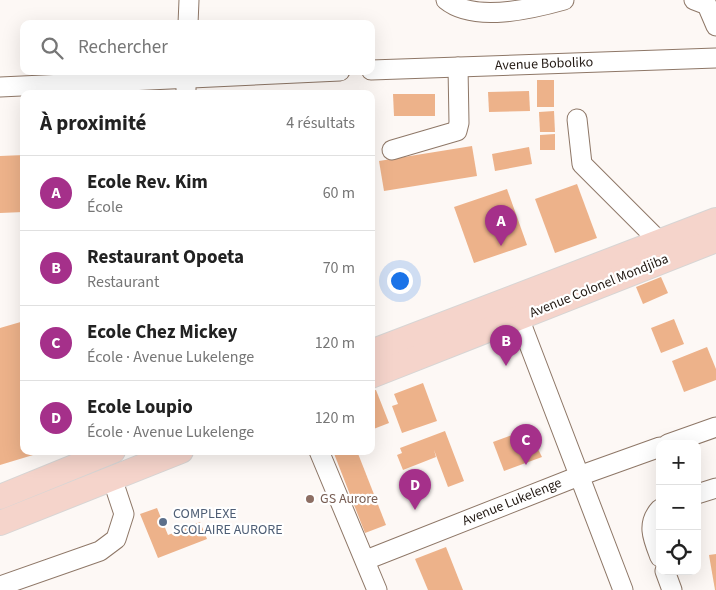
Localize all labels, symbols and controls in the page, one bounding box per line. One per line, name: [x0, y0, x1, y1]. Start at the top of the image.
search box: [20, 20, 375, 75]
icon: search: [38, 34, 66, 62]
text: Rechercher: [78, 34, 168, 61]
street label: Avenue Boboliko: [494, 52, 594, 76]
text: À proximité: [40, 108, 146, 138]
text: 4 résultats: [286, 112, 355, 134]
text: Ecole Rev. Kim: [87, 169, 208, 196]
text: A: [51, 182, 61, 204]
text: 60 m: [323, 182, 355, 204]
text: École: [87, 196, 123, 218]
pin: A: [485, 205, 517, 246]
text: Restaurant Opoeta: [87, 244, 244, 271]
street label: Avenue Colonel Mondjiba: [526, 249, 672, 323]
text: B: [51, 257, 61, 279]
text: 70 m: [323, 257, 355, 279]
your location: [387, 268, 413, 294]
text: Restaurant: [87, 271, 160, 293]
text: Ecole Chez Mickey: [87, 319, 238, 346]
pin: B: [490, 325, 522, 366]
text: C: [51, 332, 61, 354]
text: 120 m: [315, 332, 355, 354]
text: École · Avenue Lukelenge: [87, 346, 254, 368]
text: Ecole Loupio: [87, 394, 193, 421]
text: D: [51, 407, 61, 429]
text: 120 m: [315, 407, 355, 429]
text: École · Avenue Lukelenge: [87, 421, 254, 443]
pin: C: [510, 424, 542, 465]
map controls: [656, 440, 701, 575]
button: +: [656, 440, 701, 485]
pin: D: [399, 469, 431, 510]
street label: Avenue Lukelenge: [459, 473, 565, 531]
button: −: [656, 485, 701, 530]
place label: GS Aurore: [320, 489, 378, 509]
marker: GS Aurore: [304, 493, 316, 505]
place label: COMPLEXE SCOLAIRE AURORE: [173, 504, 283, 540]
marker: COMPLEXE SCOLAIRE AURORE: [157, 516, 169, 528]
button: locate: [656, 530, 701, 575]

